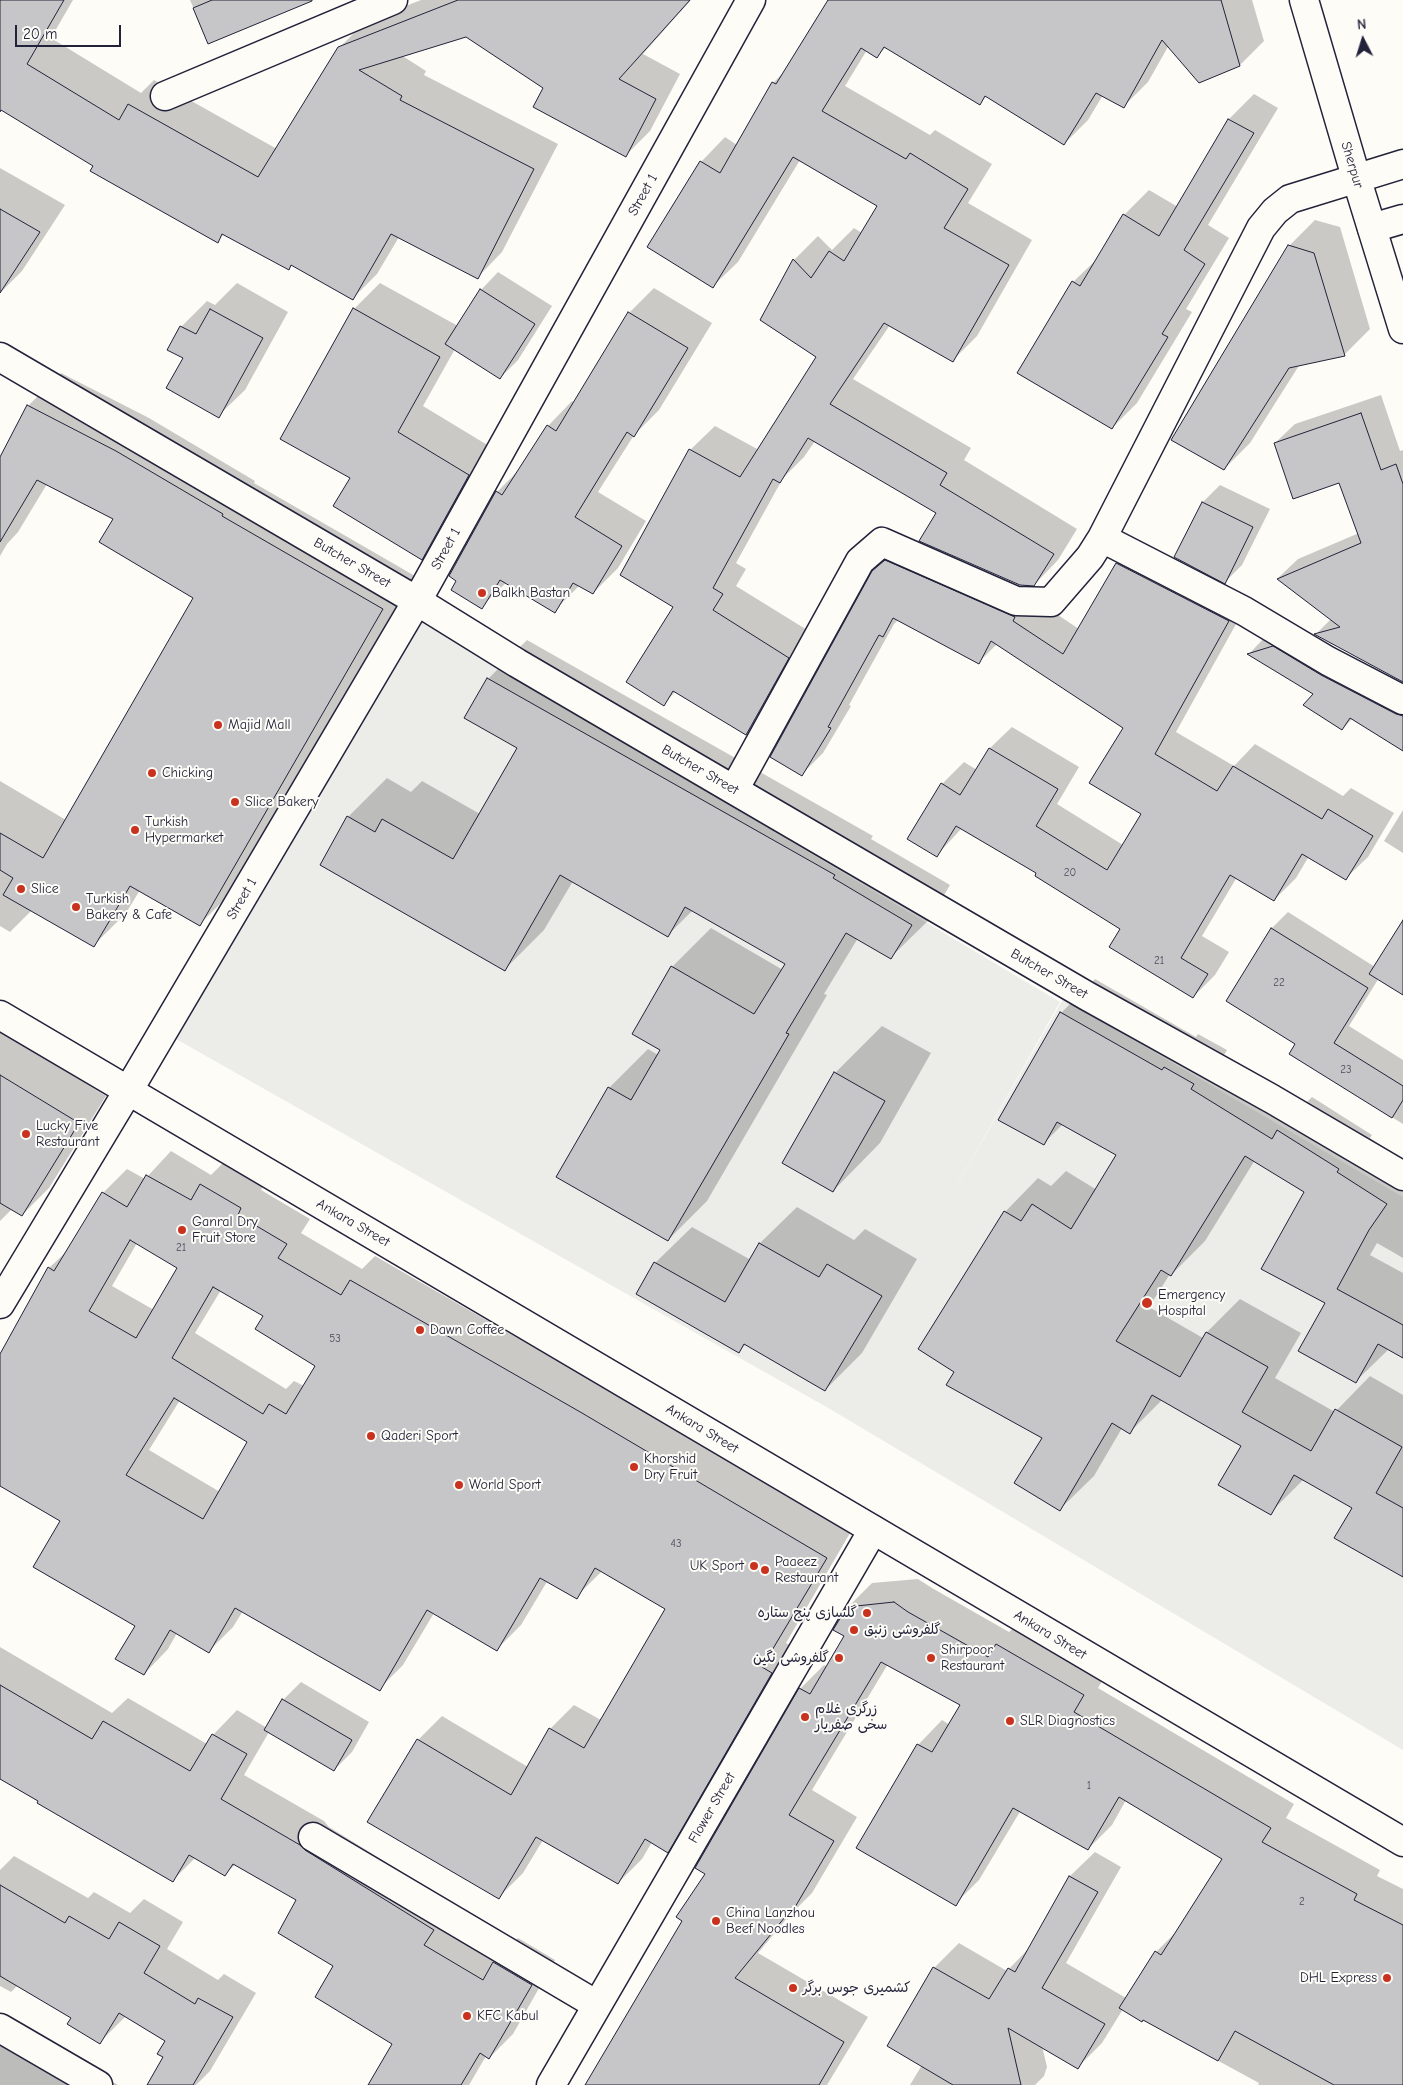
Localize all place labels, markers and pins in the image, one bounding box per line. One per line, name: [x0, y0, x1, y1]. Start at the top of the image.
place label: Balkh Bastan: [492, 585, 570, 601]
marker: Balkh Bastan: [476, 587, 488, 599]
place label: Majid Mall: [228, 717, 291, 733]
marker: Majid Mall: [212, 719, 224, 731]
place label: Chicking: [162, 765, 213, 781]
marker: Chicking: [146, 767, 158, 779]
place label: Slice Bakery: [245, 794, 319, 810]
marker: Slice Bakery: [229, 796, 241, 808]
place label: Turkish Hypermarket: [145, 814, 223, 846]
marker: Turkish Hypermarket: [129, 824, 141, 836]
place label: Slice: [31, 881, 59, 897]
marker: Slice: [15, 883, 27, 895]
place label: Turkish Bakery & Cafe: [86, 891, 172, 924]
marker: Turkish Bakery & Cafe: [70, 901, 82, 913]
place label: Lucky Five Restaurant: [36, 1118, 99, 1150]
marker: Lucky Five Restaurant: [20, 1128, 32, 1140]
place label: Ganral Dry Fruit Store: [192, 1214, 258, 1246]
marker: Ganral Dry Fruit Store: [176, 1224, 188, 1236]
place label: Emergency Hospital: [1158, 1287, 1225, 1320]
marker: Emergency Hospital: [1140, 1296, 1154, 1310]
place label: Dawn Coffee: [430, 1322, 504, 1338]
marker: Dawn Coffee: [414, 1324, 426, 1336]
place label: Qaderi Sport: [381, 1428, 458, 1444]
marker: Qaderi Sport: [365, 1430, 377, 1442]
place label: Khorshid Dry Fruit: [644, 1451, 697, 1484]
marker: Khorshid Dry Fruit: [628, 1461, 640, 1473]
place label: World Sport: [469, 1477, 541, 1493]
marker: World Sport: [453, 1479, 465, 1491]
place label: Paaeez Restaurant: [775, 1554, 838, 1586]
place label: UK Sport: [690, 1558, 744, 1574]
marker: UK Sport: [748, 1560, 760, 1572]
marker: Paaeez Restaurant: [759, 1564, 771, 1576]
place label: گلسازی پنج ستاره: [757, 1605, 857, 1621]
marker: گلسازی پنج ستاره: [861, 1607, 873, 1619]
place label: گلفروشی زنبق: [864, 1622, 941, 1638]
marker: گلفروشی زنبق: [848, 1624, 860, 1636]
place label: Shirpoor Restaurant: [941, 1642, 1004, 1674]
place label: گلفروشی نگین: [753, 1650, 829, 1666]
marker: گلفروشی نگین: [833, 1652, 845, 1664]
marker: Shirpoor Restaurant: [925, 1652, 937, 1664]
place label: زرگری غلام سخی صفریار: [815, 1701, 887, 1734]
marker: زرگری غلام سخی صفریار: [799, 1711, 811, 1723]
place label: SLR Diagnostics: [1020, 1713, 1115, 1729]
marker: SLR Diagnostics: [1004, 1715, 1016, 1727]
place label: China Lanzhou Beef Noodles: [726, 1905, 815, 1938]
marker: China Lanzhou Beef Noodles: [710, 1915, 722, 1927]
place label: DHL Express: [1300, 1970, 1377, 1986]
marker: DHL Express: [1381, 1972, 1393, 1984]
place label: کشمیری جوس برگر: [803, 1980, 910, 1996]
marker: کشمیری جوس برگر: [787, 1982, 799, 1994]
place label: KFC Kabul: [477, 2008, 539, 2024]
marker: KFC Kabul: [461, 2010, 473, 2022]

